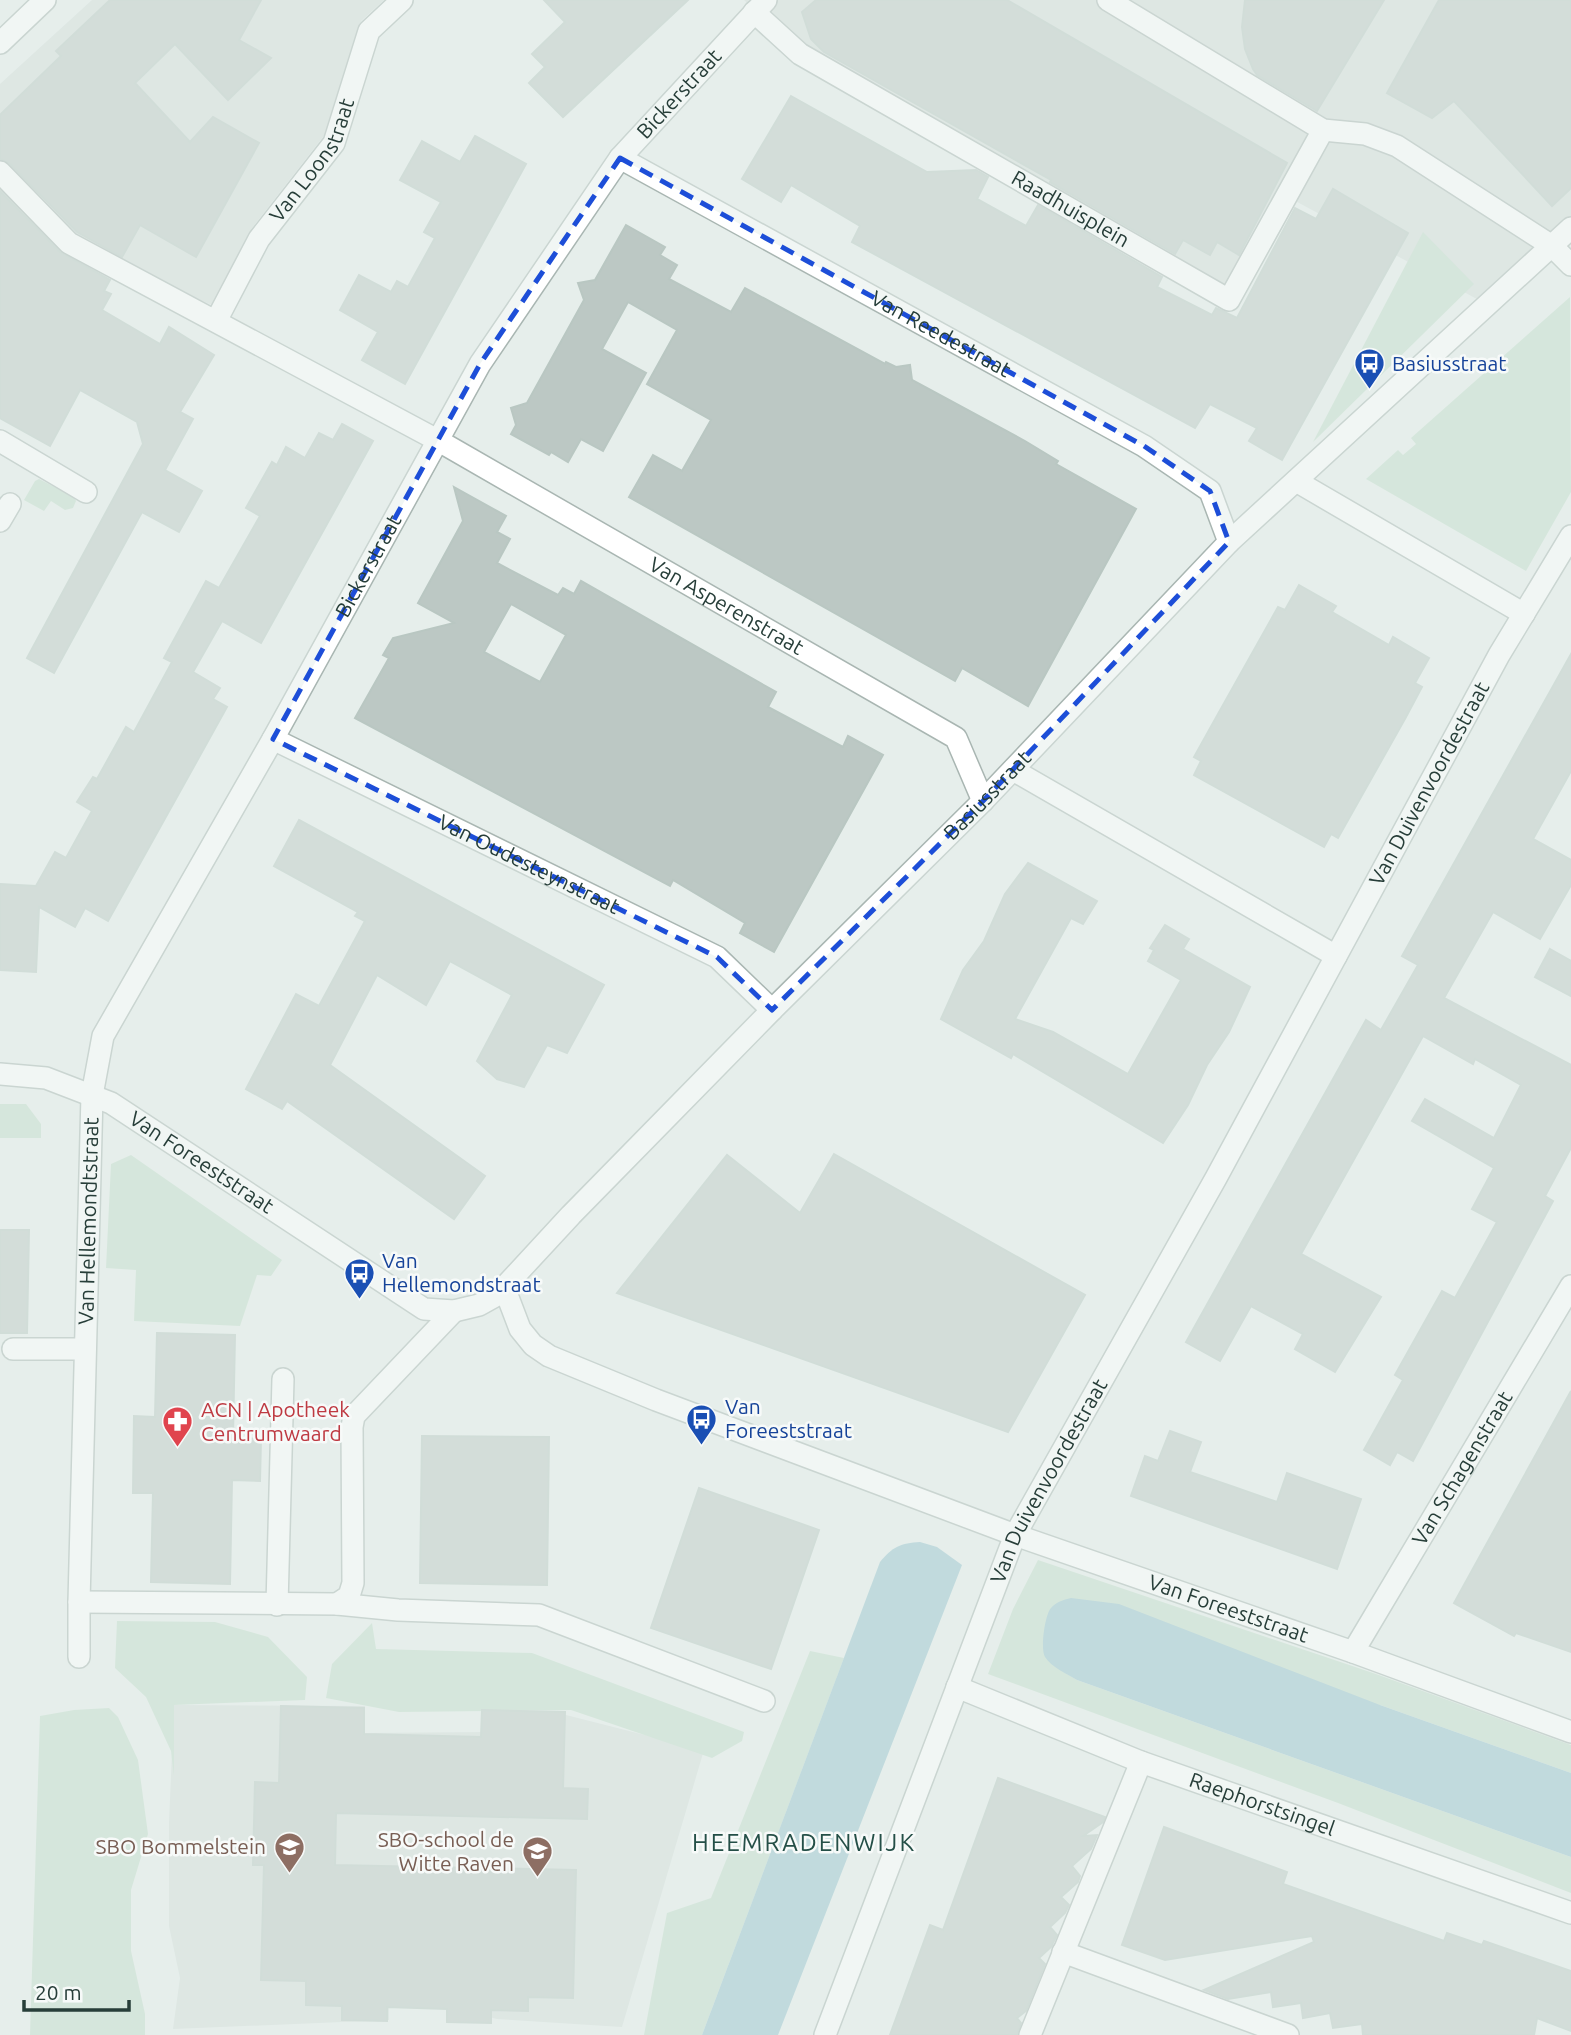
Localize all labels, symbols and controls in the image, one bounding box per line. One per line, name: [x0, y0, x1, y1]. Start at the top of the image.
street label: Bickerstraat: [631, 44, 726, 143]
street label: Van Loonstraat: [264, 95, 358, 226]
street label: Raadhuisplein: [1008, 165, 1134, 251]
street label: Van Reedestraat: [867, 285, 1015, 381]
bus stop icon: Basiusstraat: [1352, 347, 1386, 391]
place label: Basiusstraat: [1392, 351, 1507, 375]
street label: Bickerstraat: [330, 510, 405, 621]
street label: Van Asperenstraat: [645, 551, 808, 659]
street label: Van Duivenvoordestraat: [1364, 677, 1493, 889]
street label: Basiusstraat: [938, 745, 1035, 844]
street label: Van Oudesteynstraat: [435, 809, 624, 918]
street label: Van Foreeststraat: [125, 1106, 279, 1218]
street label: Van Hellemondtstraat: [73, 1117, 102, 1325]
place label: Van Hellemondstraat: [382, 1248, 541, 1296]
bus stop icon: Van Hellemondstraat: [342, 1256, 376, 1300]
street label: Van Duivenvoordestraat: [985, 1374, 1112, 1587]
street label: Van Schagenstraat: [1407, 1386, 1517, 1549]
place label: Van Foreeststraat: [725, 1394, 852, 1442]
place label: ACN | Apotheek Centrumwaard: [201, 1397, 350, 1445]
bus stop icon: Van Foreeststraat: [685, 1402, 719, 1446]
pharmacy icon: ACN | Apotheek Centrumwaard: [161, 1405, 195, 1449]
street label: Van Foreeststraat: [1146, 1569, 1312, 1647]
street label: Raephorstsingel: [1186, 1767, 1338, 1840]
place label: SBO-school de Witte Raven: [378, 1827, 514, 1875]
district label: HEEMRADENWIJK: [692, 1829, 916, 1856]
school or university icon: SBO Bommelstein: [272, 1830, 306, 1874]
place label: SBO Bommelstein: [96, 1834, 266, 1858]
school or university icon: SBO-school de Witte Raven: [520, 1835, 554, 1879]
scale bar: [24, 1968, 130, 2012]
text: 20 m: [35, 1980, 82, 2004]

